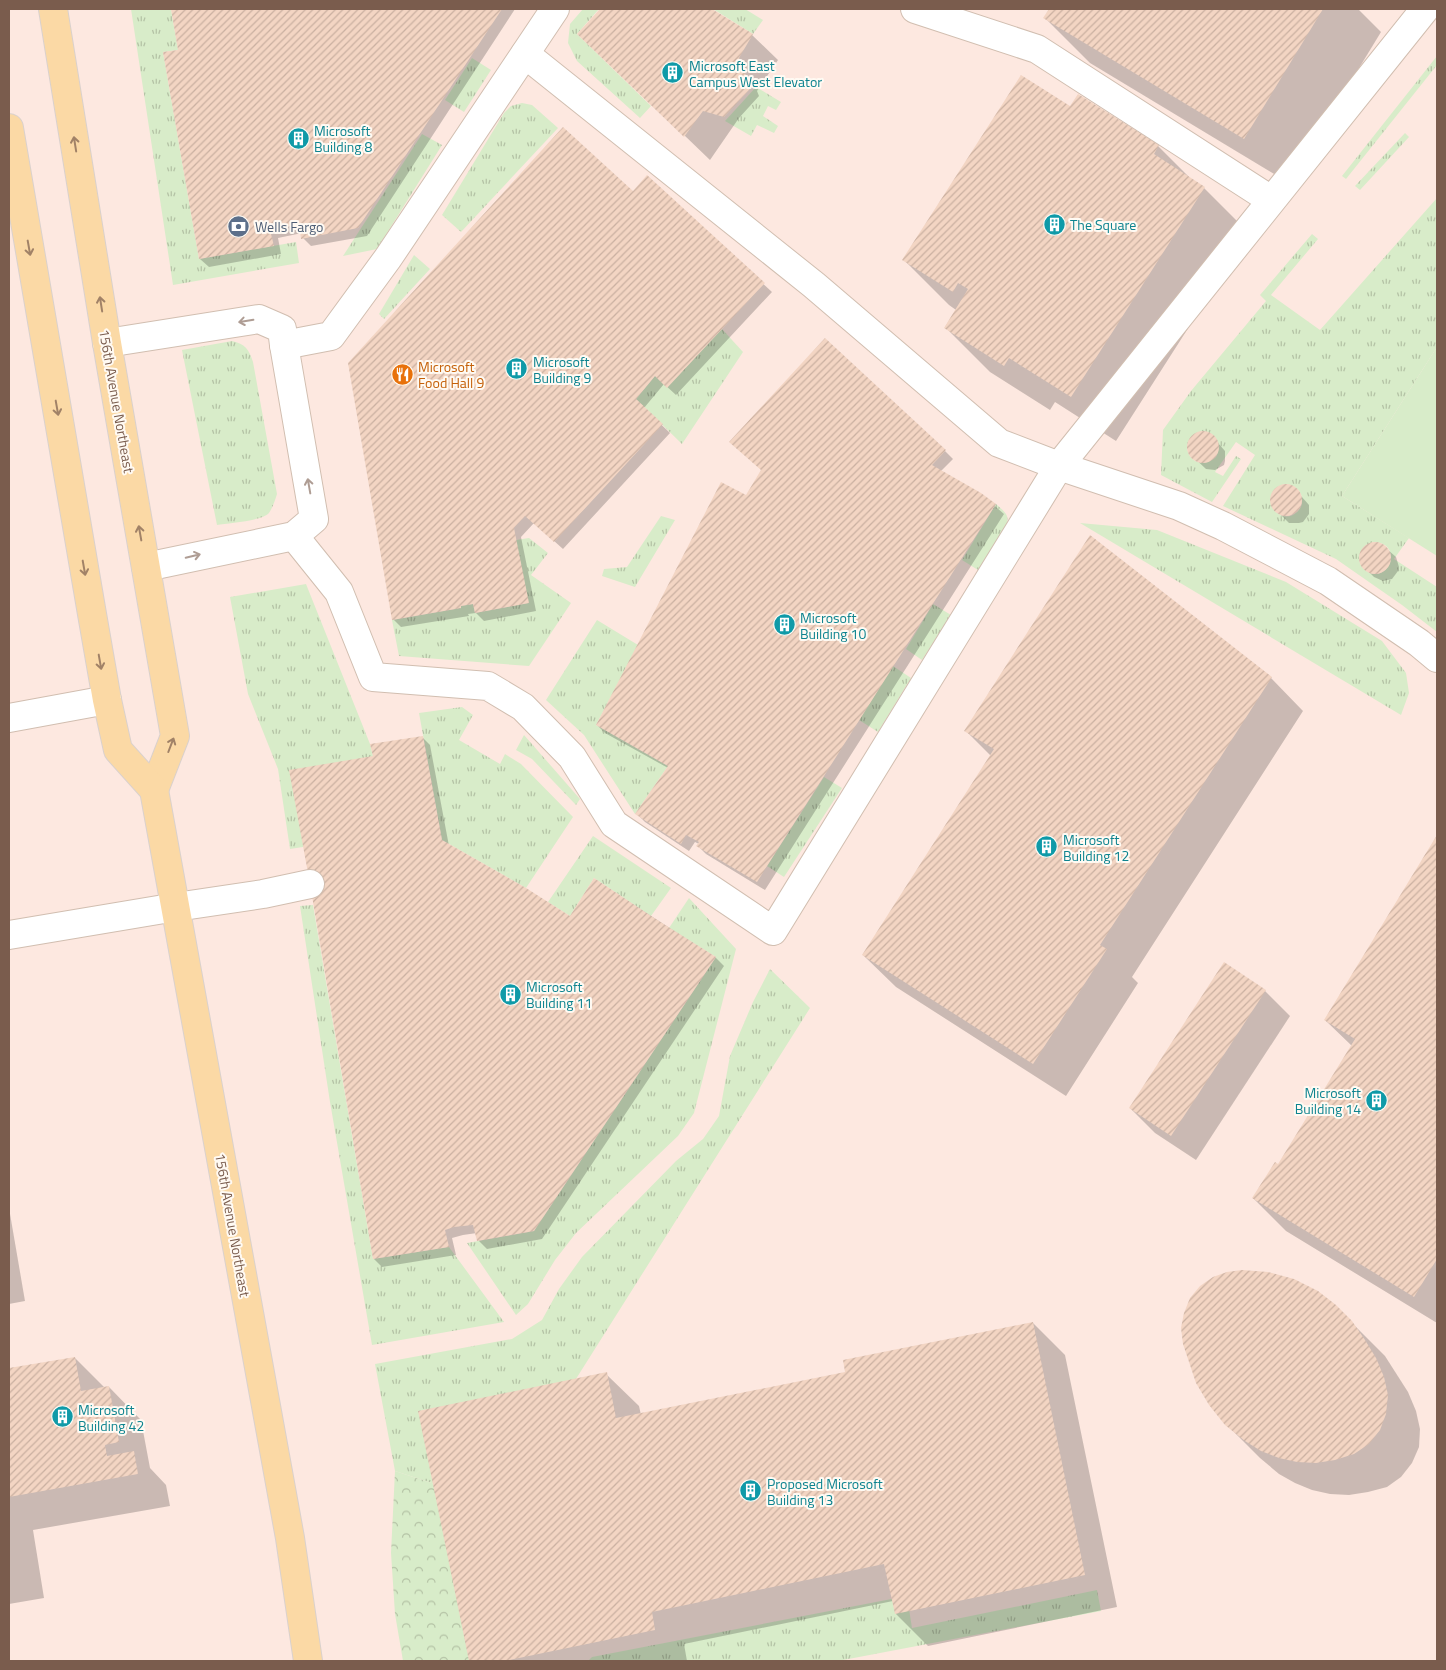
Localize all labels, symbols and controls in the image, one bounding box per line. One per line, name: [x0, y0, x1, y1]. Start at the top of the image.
place label: Microsoft East Campus West Elevator: [689, 55, 822, 92]
building icon: Microsoft East Campus West Elevator: [661, 61, 685, 85]
place label: Microsoft Building 8: [314, 120, 373, 157]
building icon: Microsoft Building 8: [286, 126, 310, 150]
one-way arrow: [69, 136, 79, 152]
building icon: The Square: [1042, 212, 1066, 236]
bank icon: Wells Fargo: [227, 214, 251, 238]
place label: The Square: [1070, 214, 1136, 235]
place label: Wells Fargo: [255, 216, 324, 237]
one-way arrow: [25, 240, 35, 256]
one-way arrow: [95, 297, 105, 313]
one-way arrow: [238, 316, 254, 326]
street label: 156th Avenue Northeast: [94, 328, 140, 475]
place label: Microsoft Building 9: [533, 351, 592, 388]
place label: Microsoft Food Hall 9: [418, 356, 484, 393]
building icon: Microsoft Building 9: [505, 357, 529, 381]
restaurant icon: Microsoft Food Hall 9: [390, 362, 414, 386]
one-way arrow: [52, 400, 62, 416]
one-way arrow: [303, 478, 313, 494]
one-way arrow: [135, 526, 145, 542]
one-way arrow: [185, 551, 201, 560]
one-way arrow: [80, 560, 90, 576]
place label: Microsoft Building 10: [800, 607, 866, 644]
building icon: Microsoft Building 10: [772, 613, 796, 637]
one-way arrow: [96, 654, 106, 670]
one-way arrow: [167, 738, 177, 753]
place label: Microsoft Building 12: [1063, 829, 1129, 866]
building icon: Microsoft Building 12: [1035, 835, 1059, 859]
place label: Microsoft Building 11: [526, 976, 592, 1013]
building icon: Microsoft Building 11: [498, 982, 522, 1006]
place label: Microsoft Building 14: [1295, 1082, 1361, 1119]
building icon: Microsoft Building 14: [1365, 1088, 1389, 1112]
street label: 156th Avenue Northeast: [210, 1152, 256, 1299]
place label: Microsoft Building 42: [78, 1399, 144, 1436]
building icon: Microsoft Building 42: [50, 1405, 74, 1429]
place label: Proposed Microsoft Building 13: [767, 1473, 883, 1510]
building icon: Proposed Microsoft Building 13: [739, 1479, 763, 1503]

